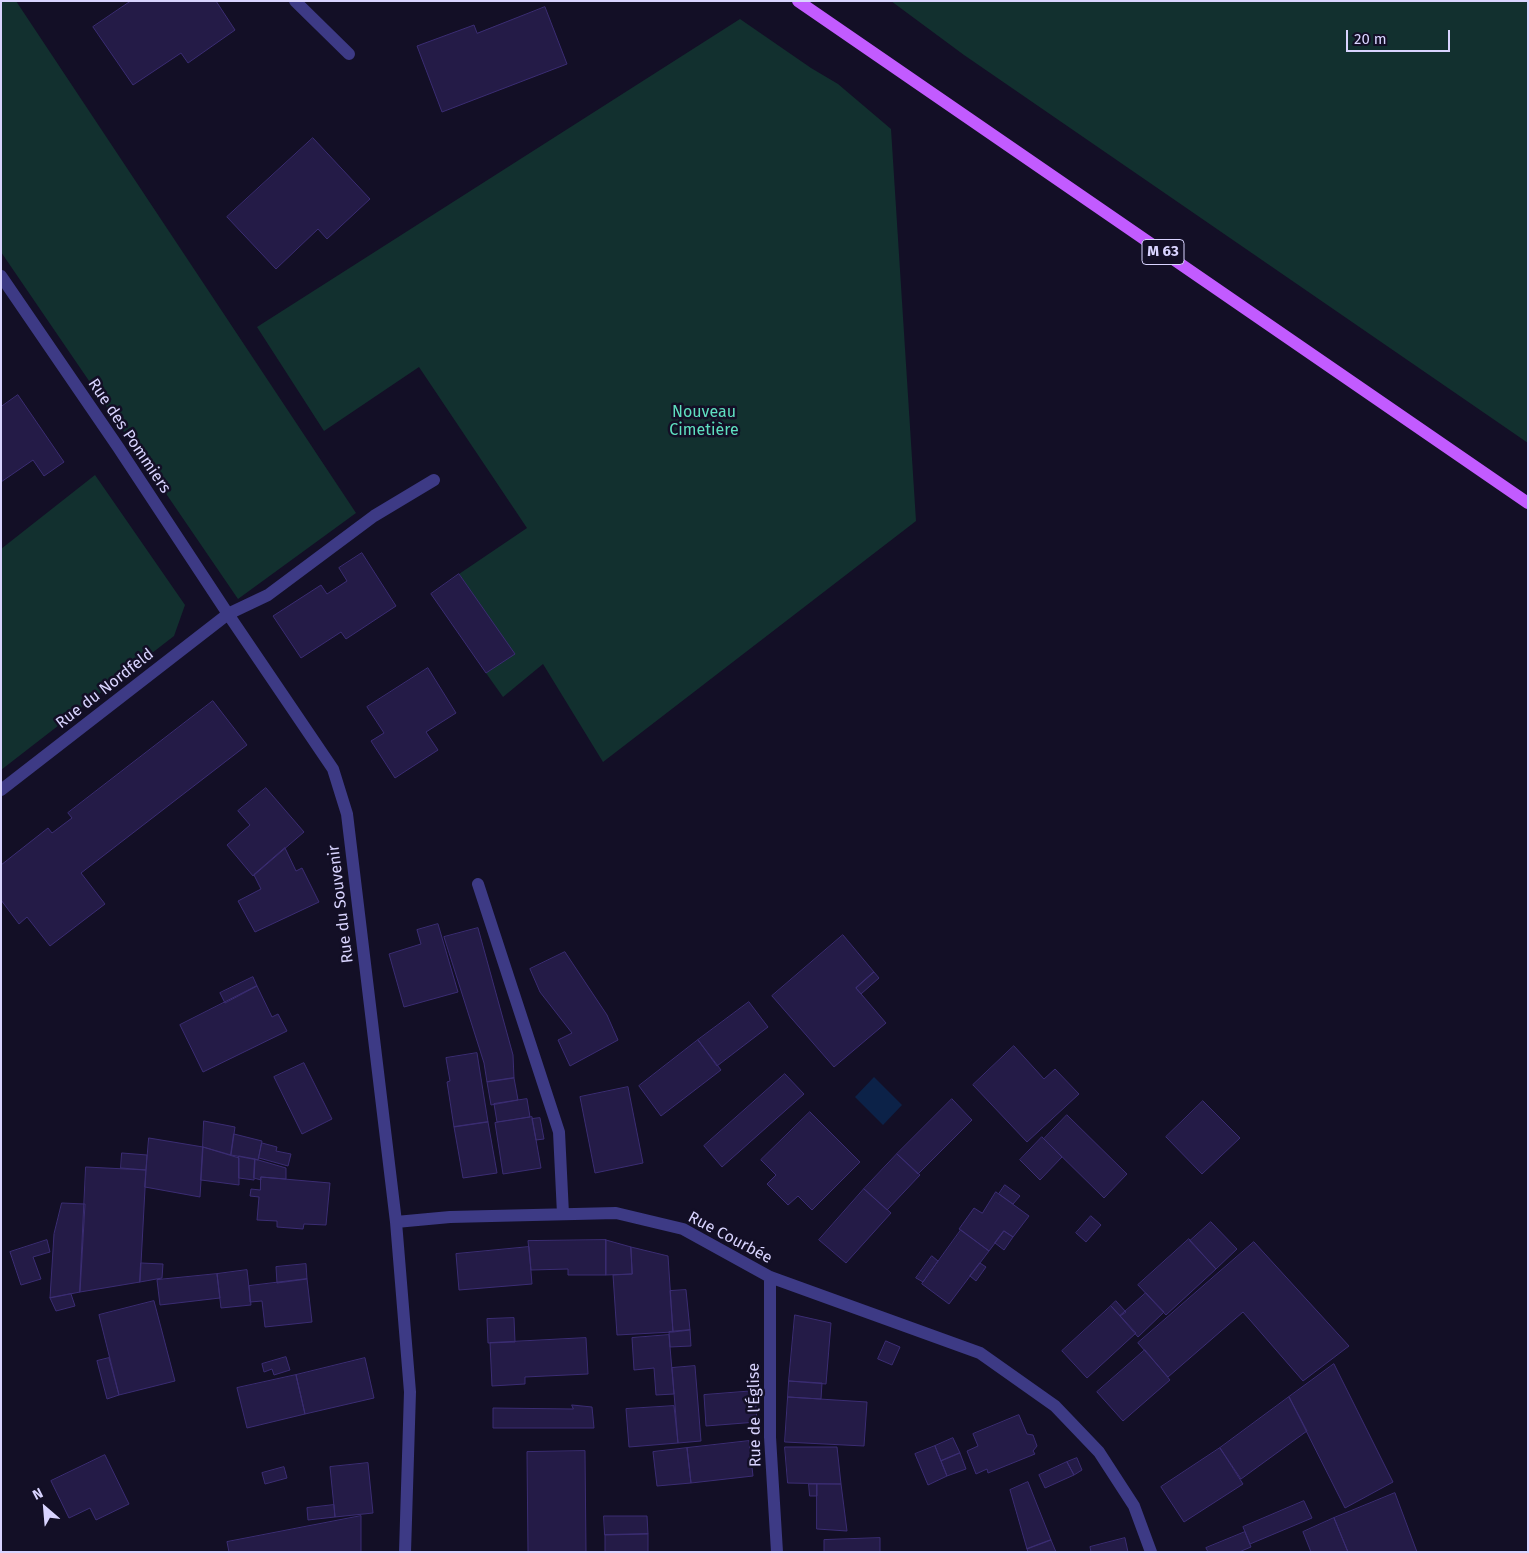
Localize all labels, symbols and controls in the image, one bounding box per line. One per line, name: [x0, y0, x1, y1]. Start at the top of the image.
scale bar: [1349, 20, 1453, 52]
text: 20 m: [1354, 30, 1387, 48]
road number: M 63: [1142, 240, 1184, 264]
street label: Rue des Pommiers: [84, 375, 174, 497]
park label: Nouveau Cimetière: [669, 403, 739, 441]
street label: Rue du Nordfeld: [52, 645, 158, 733]
street label: Rue du Souvenir: [324, 844, 358, 964]
street label: Rue Courbée: [685, 1208, 775, 1268]
street label: Rue de l'Église: [744, 1363, 766, 1467]
north arrow: [20, 1483, 70, 1533]
text: N: [30, 1485, 46, 1504]

